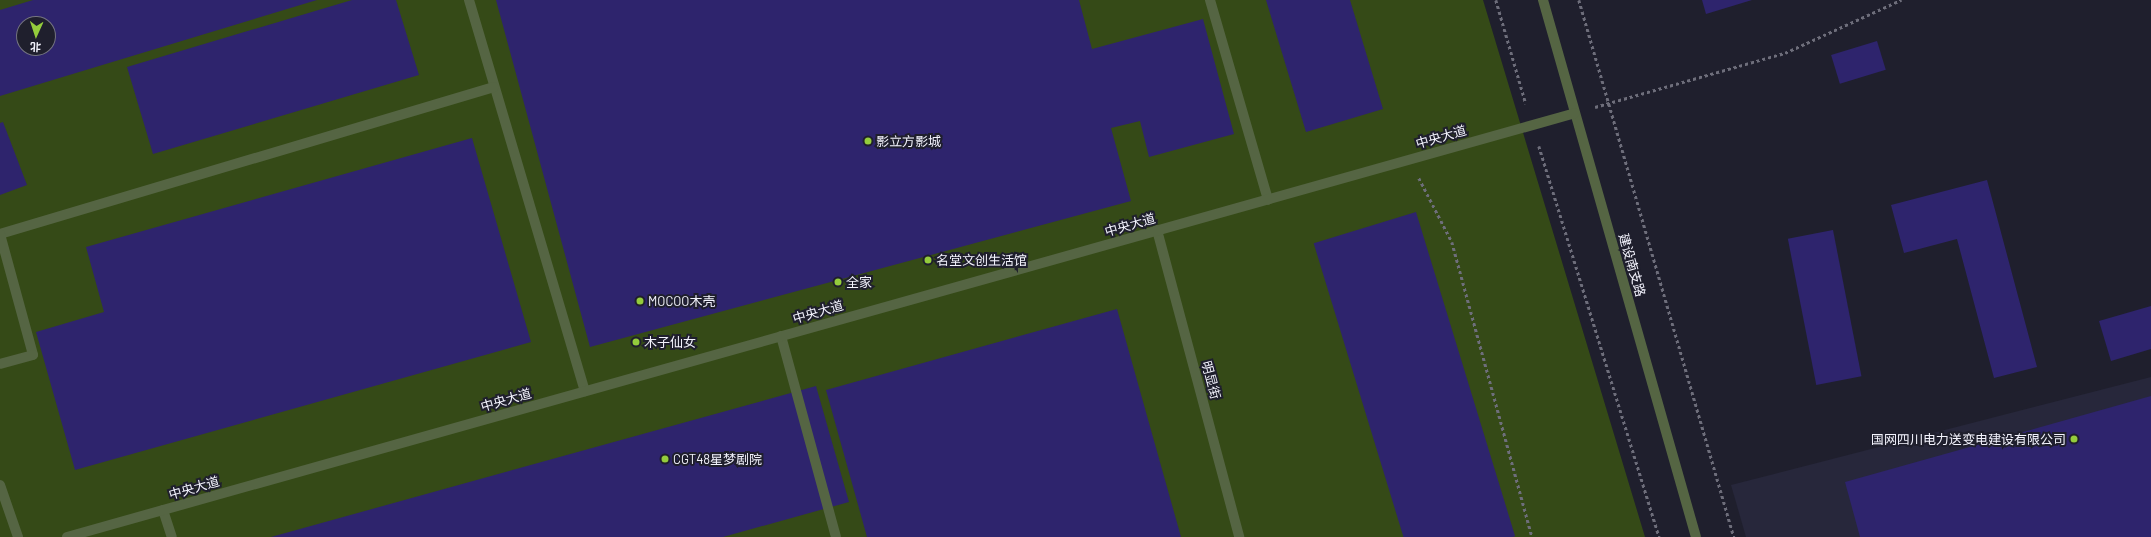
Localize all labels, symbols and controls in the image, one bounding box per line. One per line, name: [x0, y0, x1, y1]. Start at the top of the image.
north arrow: [16, 16, 56, 56]
text: 北: [30, 41, 41, 54]
street label: 中央大道: [1414, 122, 1468, 152]
place label: 影立方影城: [876, 133, 941, 149]
marker: 影立方影城: [863, 136, 873, 146]
street label: 中央大道: [1103, 210, 1157, 240]
street label: 建设南支路: [1616, 232, 1648, 298]
place label: 名堂文创生活馆: [936, 252, 1027, 268]
marker: 名堂文创生活馆: [923, 255, 933, 265]
place label: 全家: [846, 274, 872, 290]
marker: 全家: [833, 277, 843, 287]
place label: MOCOO木壳: [648, 293, 715, 309]
marker: MOCOO木壳: [635, 296, 645, 306]
street label: 中央大道: [791, 297, 845, 327]
place label: 木子仙女: [644, 334, 696, 350]
marker: 木子仙女: [631, 337, 641, 347]
street label: 明显街: [1198, 359, 1224, 401]
street label: 中央大道: [479, 385, 533, 415]
place label: 国网四川电力送变电建设有限公司: [1871, 431, 2066, 447]
marker: 国网四川电力送变电建设有限公司: [2069, 434, 2079, 444]
place label: CGT48星梦剧院: [673, 451, 762, 467]
marker: CGT48星梦剧院: [660, 454, 670, 464]
street label: 中央大道: [167, 473, 221, 503]

